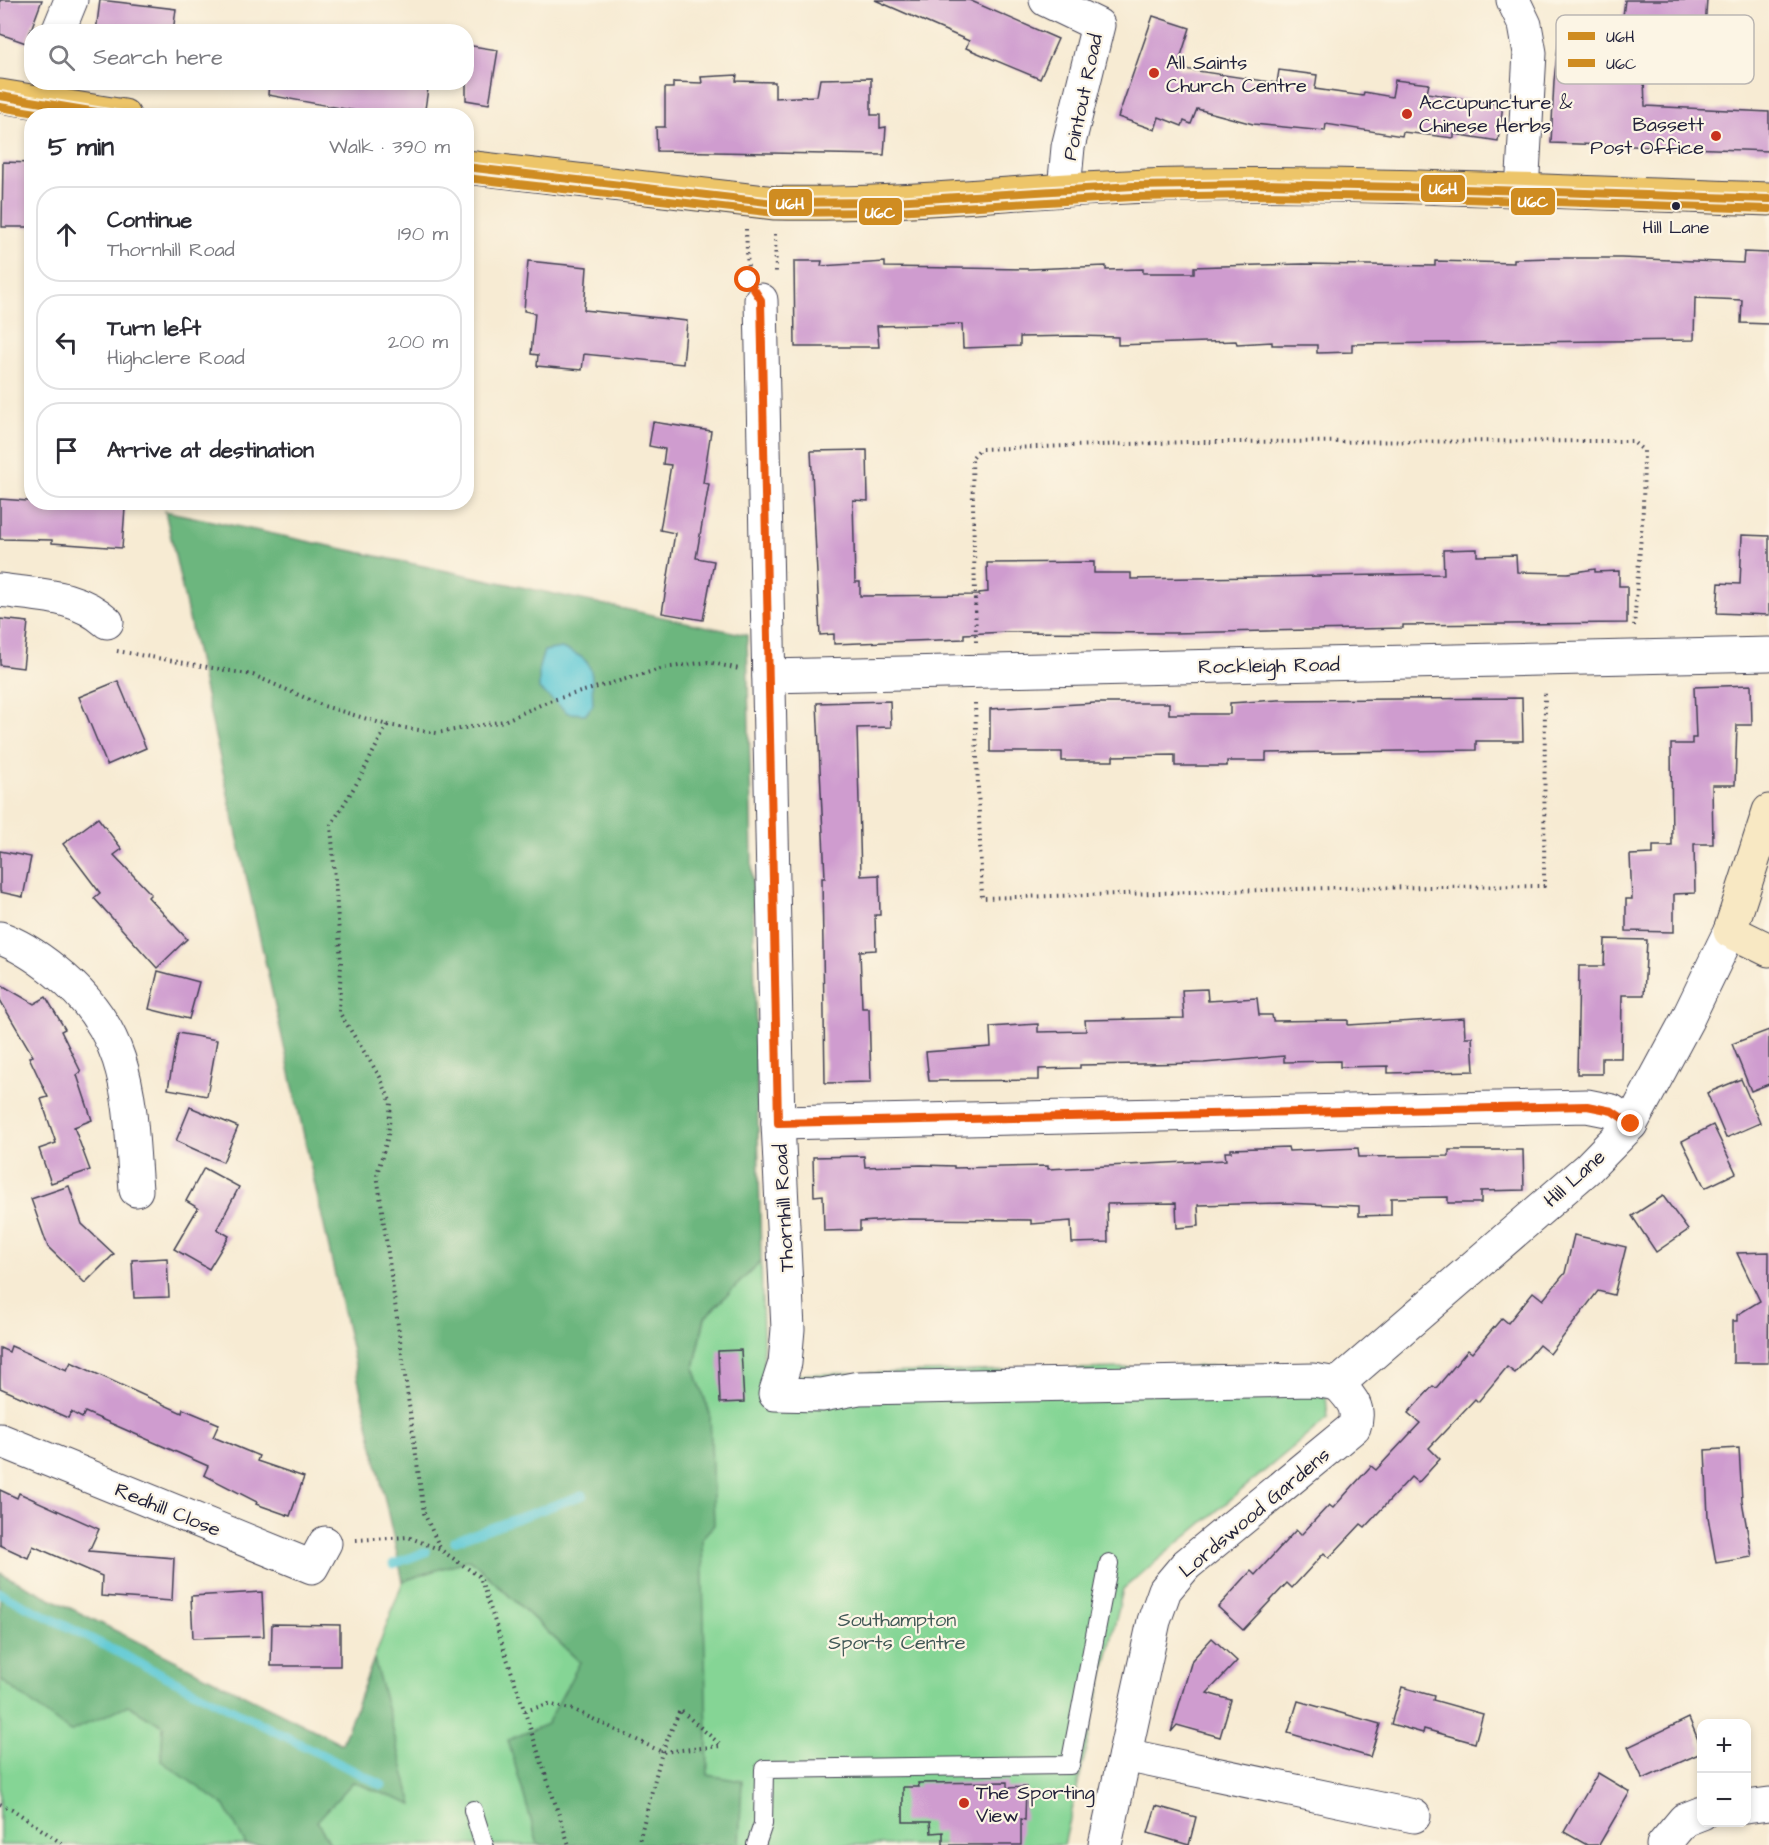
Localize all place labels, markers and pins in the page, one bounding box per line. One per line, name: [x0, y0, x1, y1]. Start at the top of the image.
place label: All Saints Church Centre: [1166, 49, 1307, 100]
marker: All Saints Church Centre: [1147, 66, 1161, 80]
place label: Accupuncture & Chinese Herbs: [1419, 89, 1573, 140]
marker: Accupuncture & Chinese Herbs: [1400, 107, 1414, 121]
place label: Bassett Post Office: [1590, 111, 1704, 162]
marker: Bassett Post Office: [1709, 129, 1723, 143]
marker: Hill Lane: [1670, 200, 1682, 212]
place label: Hill Lane: [1643, 215, 1710, 240]
place label: The Sporting View: [976, 1779, 1095, 1830]
marker: The Sporting View: [957, 1796, 971, 1810]

